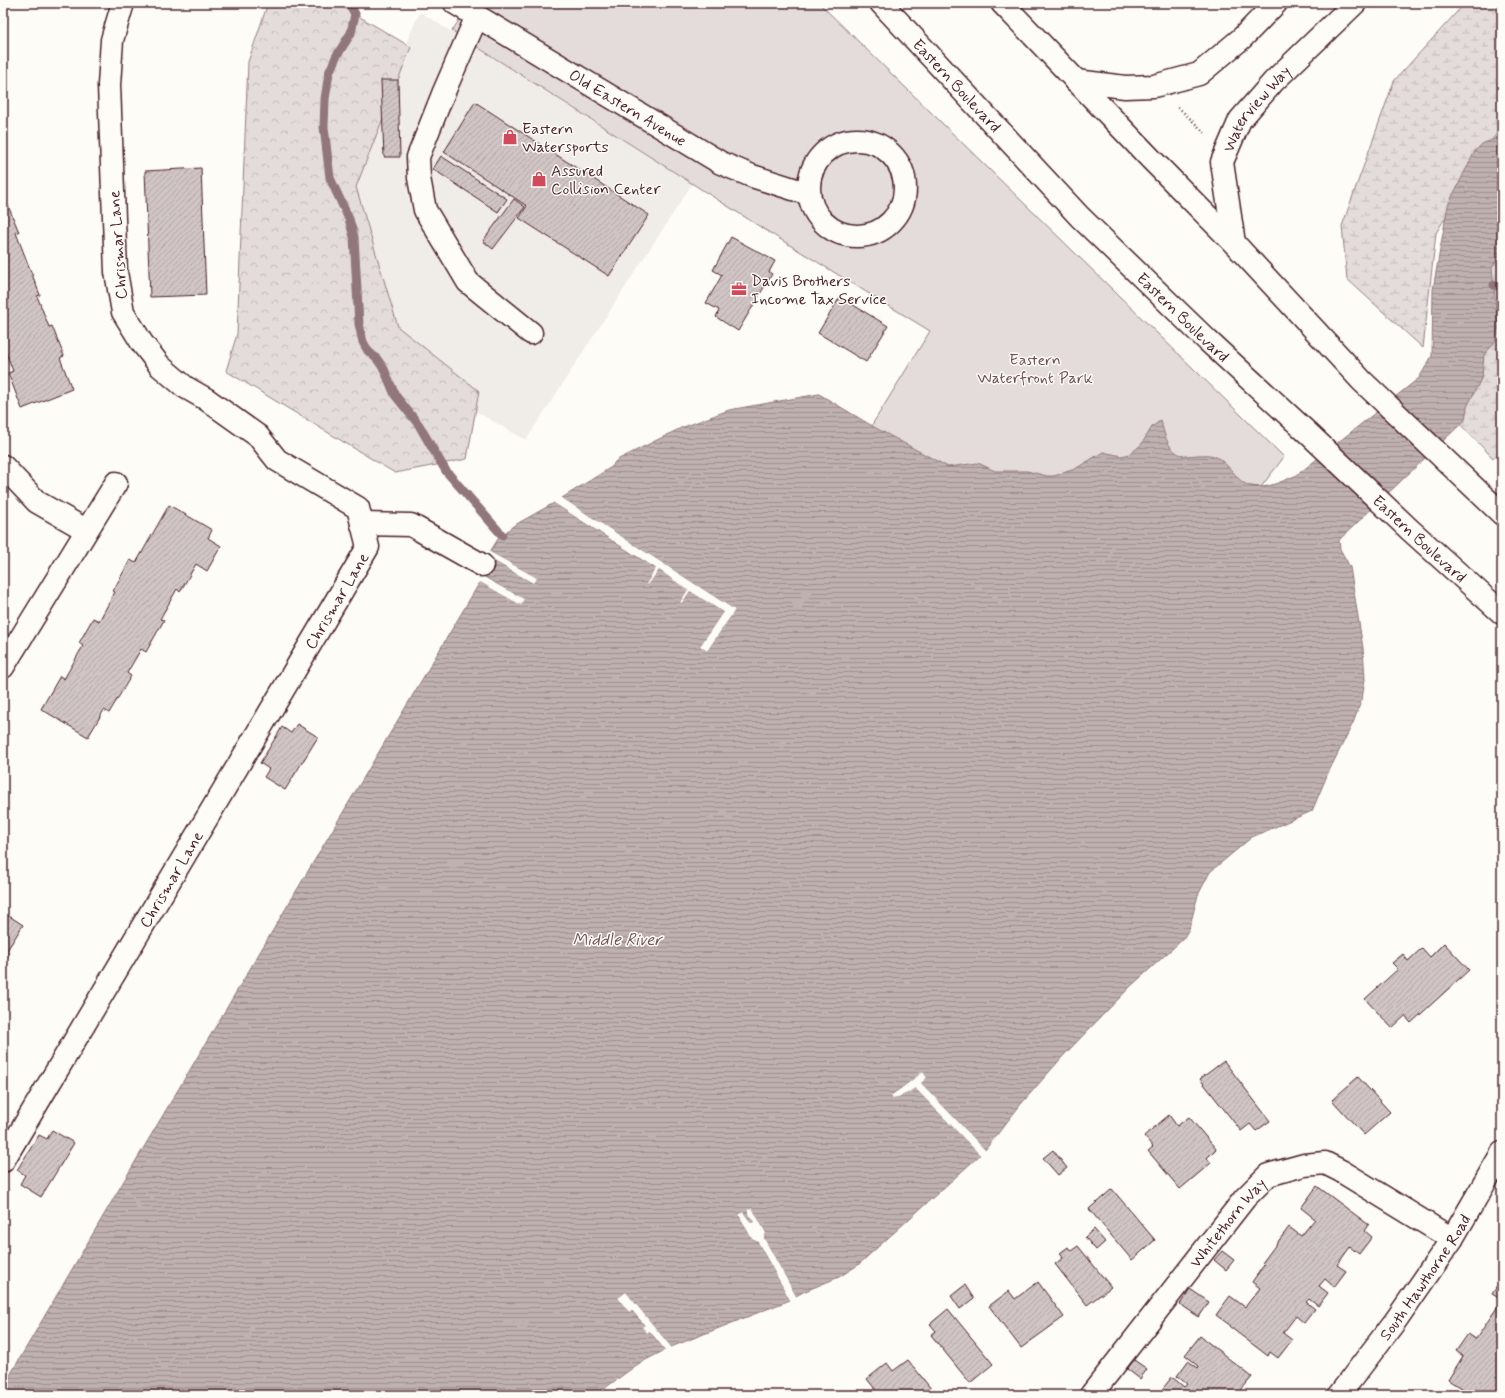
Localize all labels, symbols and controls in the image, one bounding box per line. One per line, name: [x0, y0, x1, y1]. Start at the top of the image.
street label: Eastern Boulevard: [907, 35, 1005, 137]
street label: Waterview Way: [1218, 62, 1296, 156]
street label: Old Eastern Avenue: [565, 65, 690, 152]
place label: Eastern Watersports: [522, 119, 609, 158]
shop icon: Eastern Watersports: [501, 128, 519, 146]
place label: Assured Collision Center: [551, 161, 661, 200]
shop icon: Assured Collision Center: [530, 170, 548, 188]
street label: Chrismar Lane: [104, 190, 133, 300]
street label: Eastern Boulevard: [1132, 269, 1233, 367]
place label: Davis Brothers Income Tax Service: [751, 271, 887, 310]
office icon: Davis Brothers Income Tax Service: [730, 280, 748, 298]
park label: Eastern Waterfront Park: [977, 350, 1093, 389]
street label: Eastern Boulevard: [1367, 491, 1470, 588]
street label: Chrismar Lane: [301, 549, 374, 654]
street label: Chrismar Lane: [135, 827, 209, 932]
water label: Middle River: [572, 929, 663, 951]
street label: Whitethorn Way: [1185, 1174, 1271, 1273]
street label: South Hawthorne Road: [1375, 1211, 1476, 1345]

